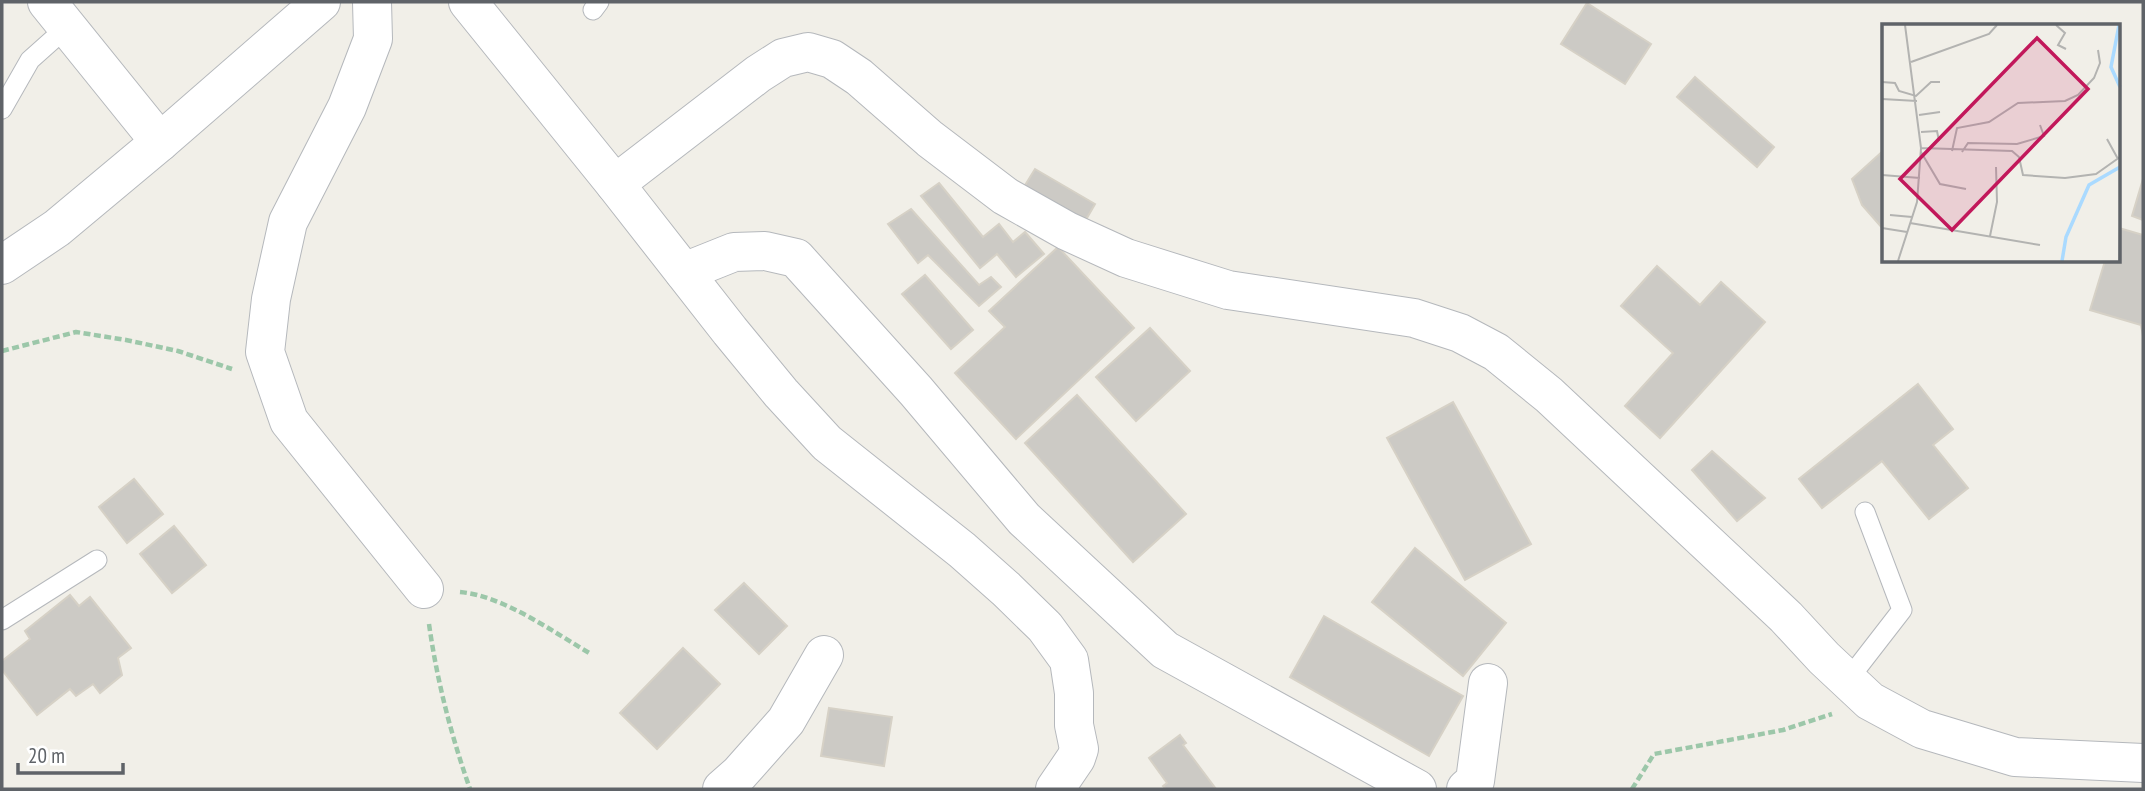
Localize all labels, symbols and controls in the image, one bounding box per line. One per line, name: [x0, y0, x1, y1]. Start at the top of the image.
inset map: [1882, 24, 2120, 262]
scale bar: [18, 732, 122, 776]
text: 20 m: [28, 742, 65, 769]

